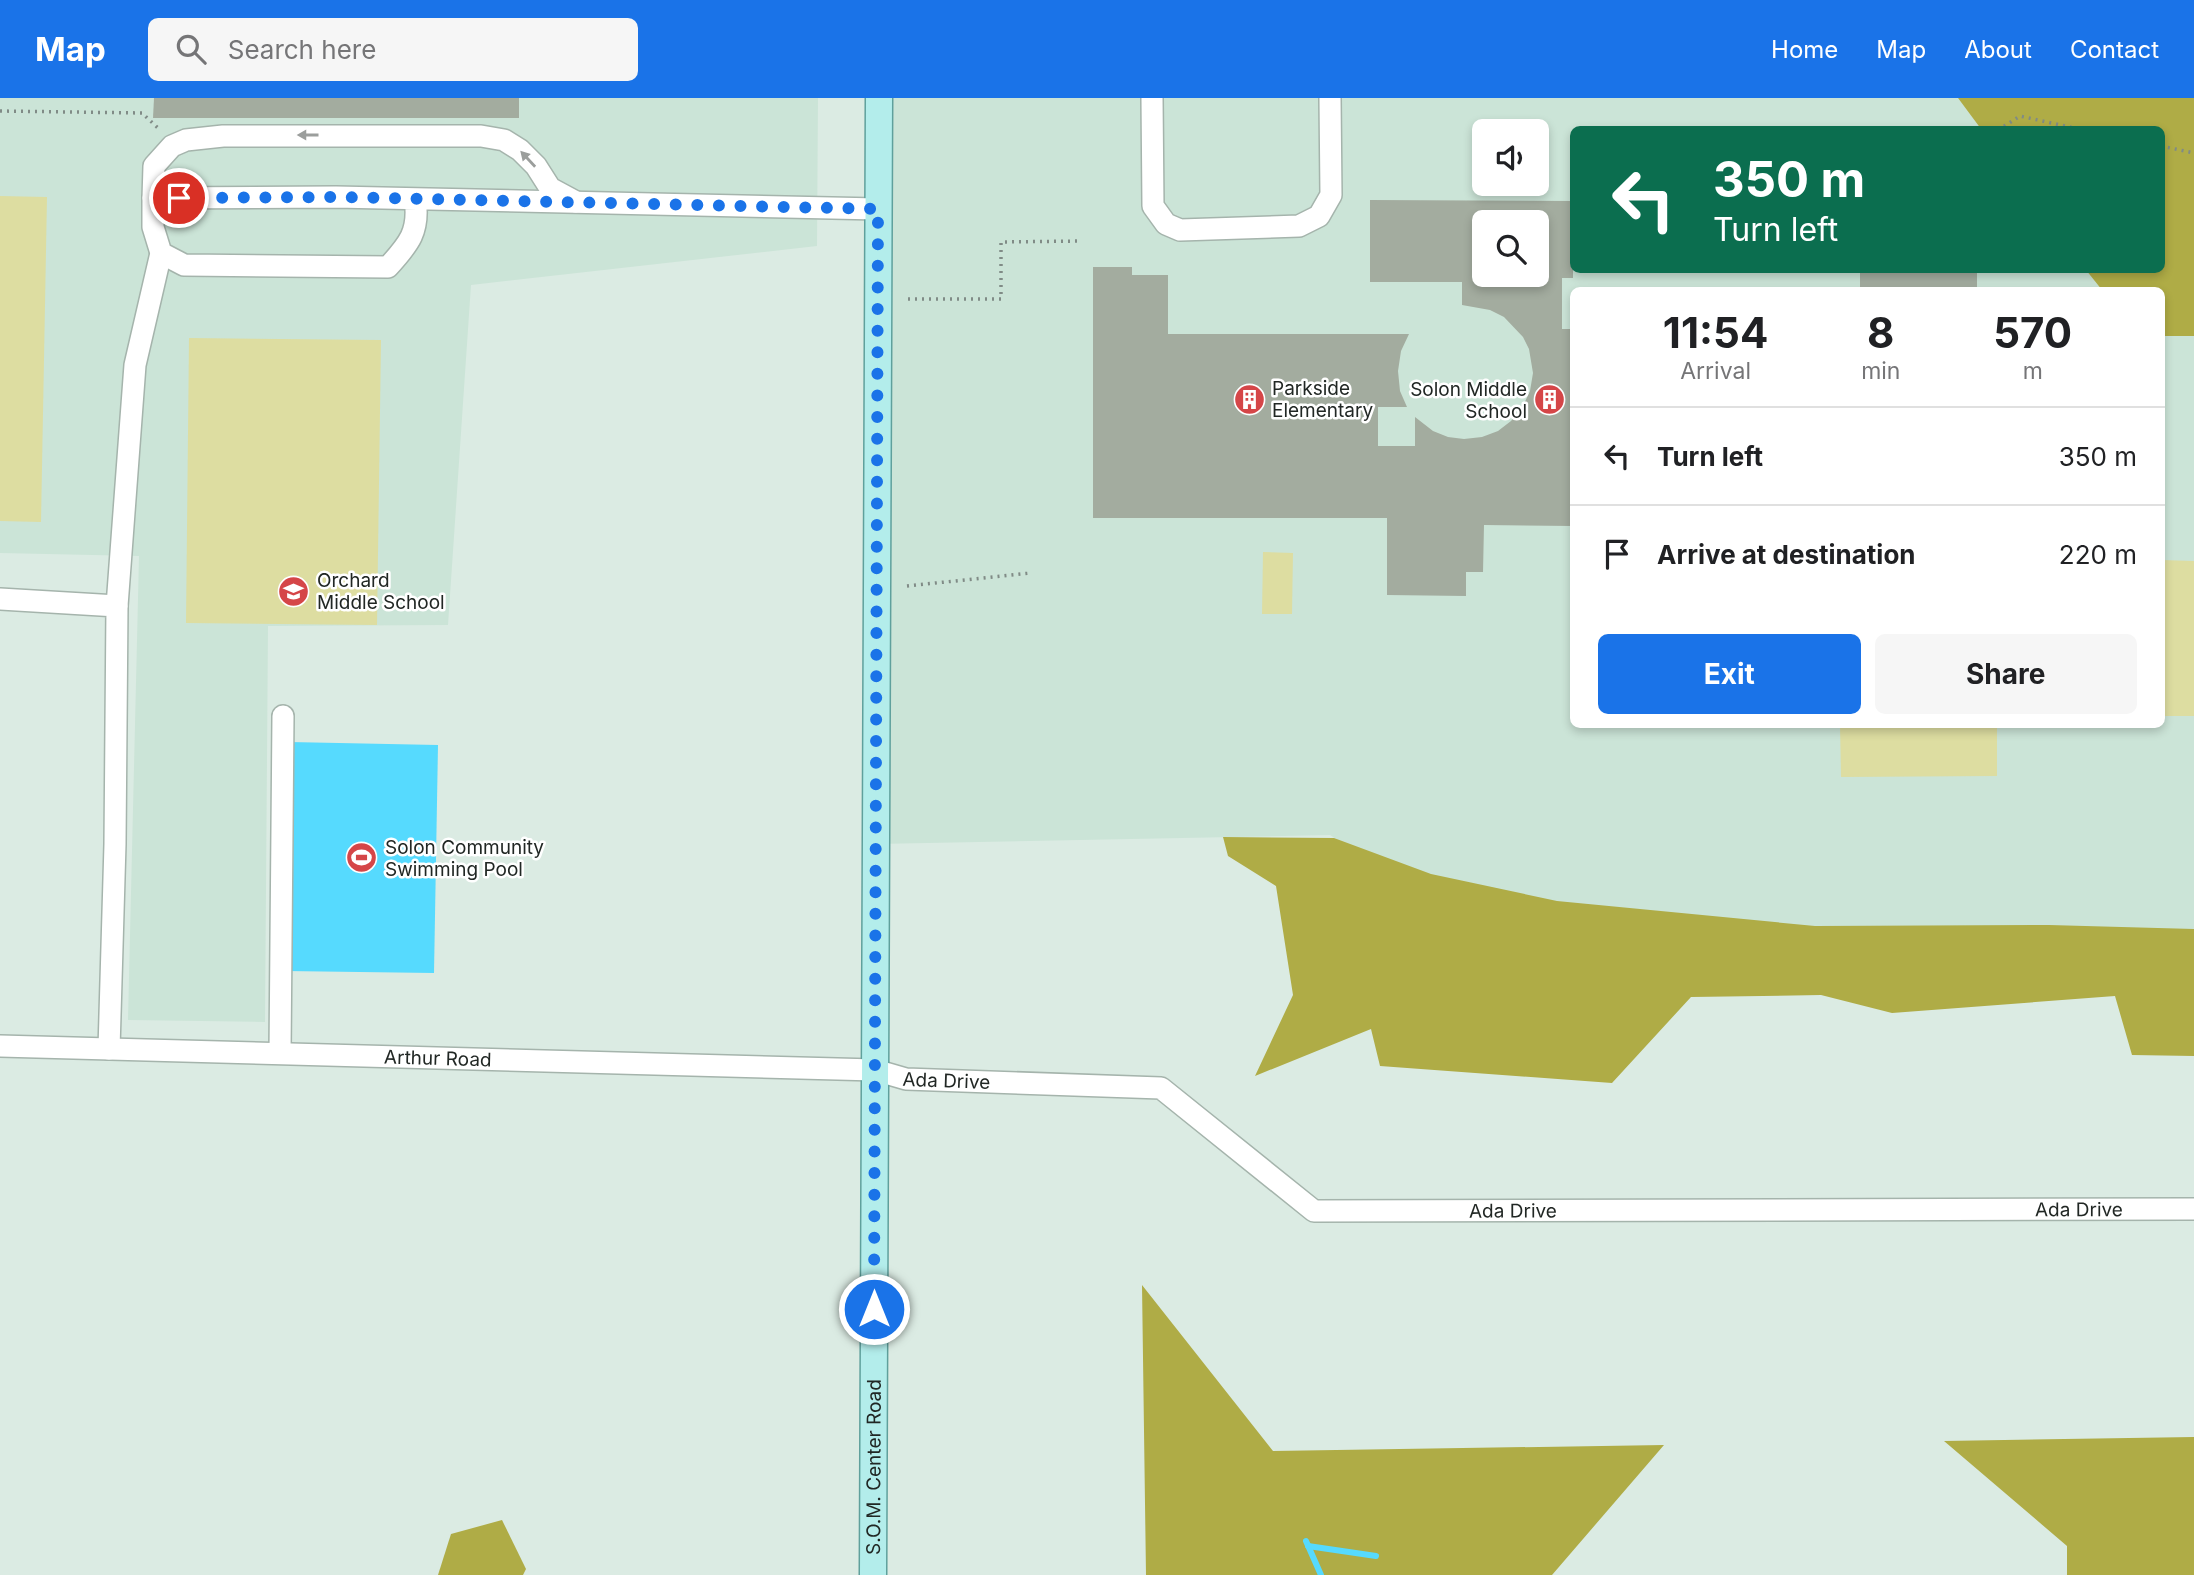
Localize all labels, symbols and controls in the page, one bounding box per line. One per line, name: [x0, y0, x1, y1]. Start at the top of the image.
search box: [148, 18, 638, 81]
text: Map: [35, 29, 106, 69]
icon: search: [172, 30, 210, 68]
text: Search here: [228, 34, 376, 65]
text: Home: [1771, 35, 1838, 64]
text: Map: [1876, 35, 1926, 64]
text: About: [1964, 35, 2032, 64]
text: Contact: [2070, 35, 2159, 64]
map controls: [1472, 119, 1549, 287]
button: sound: [1472, 119, 1549, 196]
one-way arrow: [297, 129, 319, 141]
text: 350 m: [1713, 150, 1865, 209]
one-way arrow: [521, 151, 537, 168]
icon: left: [1598, 154, 1689, 245]
pin: [149, 168, 209, 228]
icon: arrive: [160, 179, 198, 217]
button: search: [1472, 210, 1549, 287]
text: Turn left: [1713, 210, 1838, 249]
text: 11:54: [1663, 307, 1768, 358]
text: 8: [1867, 307, 1894, 358]
text: 570: [1993, 307, 2072, 358]
text: Arrival: [1680, 357, 1751, 385]
text: min: [1861, 357, 1900, 385]
text: m: [2023, 357, 2043, 385]
place label: Parkside Elementary: [1272, 377, 1373, 422]
place label: Solon Middle School: [1410, 378, 1527, 423]
building icon: Parkside Elementary: [1232, 382, 1266, 416]
building icon: Solon Middle School: [1533, 383, 1567, 417]
icon: left: [1598, 437, 1636, 475]
text: Turn left: [1657, 441, 1763, 472]
text: 350 m: [2059, 441, 2137, 472]
icon: arrive: [1598, 535, 1636, 573]
text: Arrive at destination: [1657, 539, 1916, 570]
text: 220 m: [2059, 539, 2137, 570]
place label: Orchard Middle School: [317, 569, 445, 614]
school or university icon: Orchard Middle School: [277, 574, 311, 608]
button: Exit: [1598, 634, 1861, 714]
button: Share: [1875, 634, 2137, 714]
place label: Solon Community Swimming Pool: [385, 836, 544, 881]
sports icon: Solon Community Swimming Pool: [345, 841, 379, 875]
street label: Arthur Road: [384, 1046, 492, 1071]
street label: Ada Drive: [902, 1068, 991, 1094]
street label: Ada Drive: [2035, 1198, 2123, 1221]
street label: Ada Drive: [1469, 1199, 1557, 1223]
position arrow: [837, 1272, 911, 1346]
street label: S.O.M. Center Road: [862, 1379, 886, 1555]

